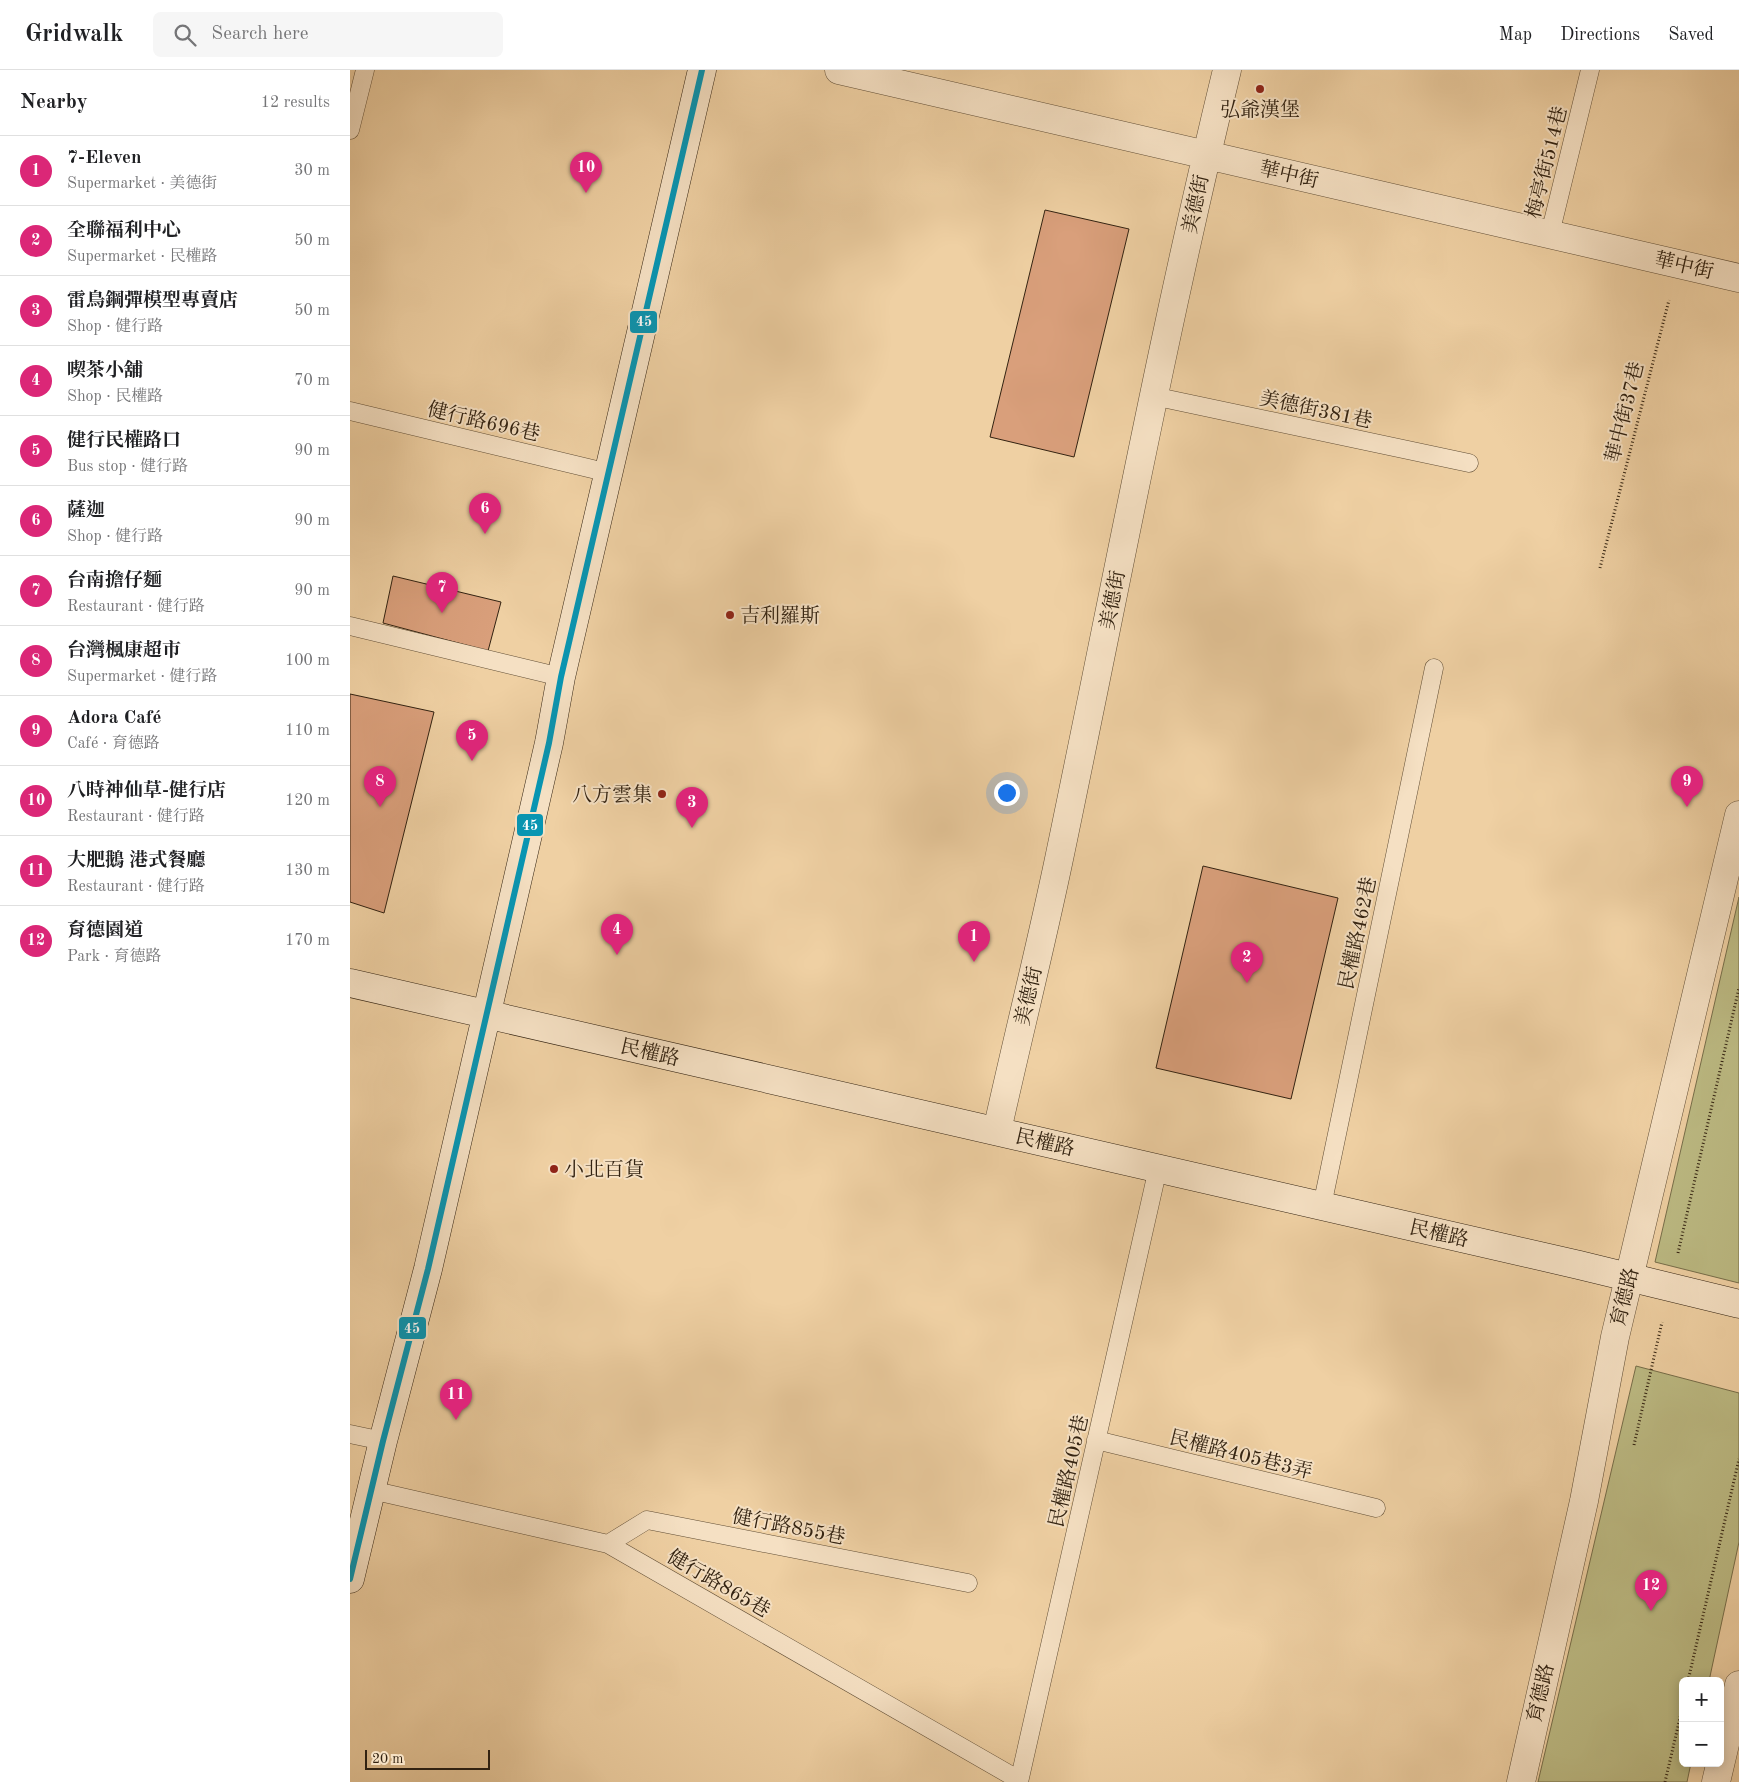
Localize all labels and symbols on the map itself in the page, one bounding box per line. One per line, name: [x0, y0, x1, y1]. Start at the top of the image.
marker: 弘爺漢堡: [1254, 83, 1266, 95]
place label: 弘爺漢堡: [1220, 99, 1300, 121]
street label: 梅亭街514巷: [1522, 104, 1572, 221]
pin: 10: [570, 152, 602, 193]
street label: 華中街: [1257, 158, 1320, 192]
street label: 美德街: [1179, 173, 1213, 236]
street label: 華中街: [1652, 249, 1715, 283]
line badge: 45: [629, 310, 658, 334]
text: 45: [636, 315, 652, 329]
street label: 華中街37巷: [1602, 360, 1648, 465]
street label: 美德街381巷: [1257, 387, 1374, 433]
street label: 健行路696巷: [425, 398, 542, 446]
pin: 6: [469, 493, 501, 534]
street label: 美德街: [1096, 569, 1130, 632]
pin: 7: [426, 572, 458, 613]
place label: 吉利羅斯: [740, 605, 820, 627]
marker: 吉利羅斯: [724, 609, 736, 621]
pin: 5: [456, 720, 488, 761]
pin: 8: [364, 766, 396, 807]
pin: 9: [1671, 766, 1703, 807]
your location: [994, 780, 1020, 806]
place label: 八方雲集: [572, 784, 652, 806]
pin: 3: [676, 787, 708, 828]
marker: 八方雲集: [656, 788, 668, 800]
line badge: 45: [516, 813, 544, 837]
text: 45: [522, 819, 538, 833]
street label: 民權路462巷: [1335, 875, 1381, 992]
pin: 4: [601, 914, 633, 955]
pin: 1: [958, 921, 990, 962]
pin: 2: [1231, 942, 1263, 983]
street label: 美德街: [1012, 965, 1046, 1028]
street label: 民權路: [618, 1036, 681, 1070]
street label: 民權路: [1013, 1126, 1076, 1160]
place label: 小北百貨: [564, 1159, 644, 1181]
marker: 小北百貨: [548, 1163, 560, 1175]
street label: 民權路: [1407, 1217, 1470, 1251]
street label: 育德路: [1606, 1265, 1643, 1329]
line badge: 45: [398, 1316, 427, 1340]
text: 45: [404, 1322, 420, 1336]
pin: 11: [440, 1379, 472, 1420]
street label: 民權路405巷: [1045, 1413, 1093, 1530]
street label: 民權路405巷3弄: [1167, 1427, 1314, 1483]
street label: 健行路855巷: [730, 1505, 847, 1549]
street label: 健行路865巷: [663, 1546, 774, 1622]
pin: 12: [1635, 1570, 1667, 1611]
street label: 育德路: [1523, 1661, 1558, 1725]
scale bar: [365, 1747, 490, 1770]

